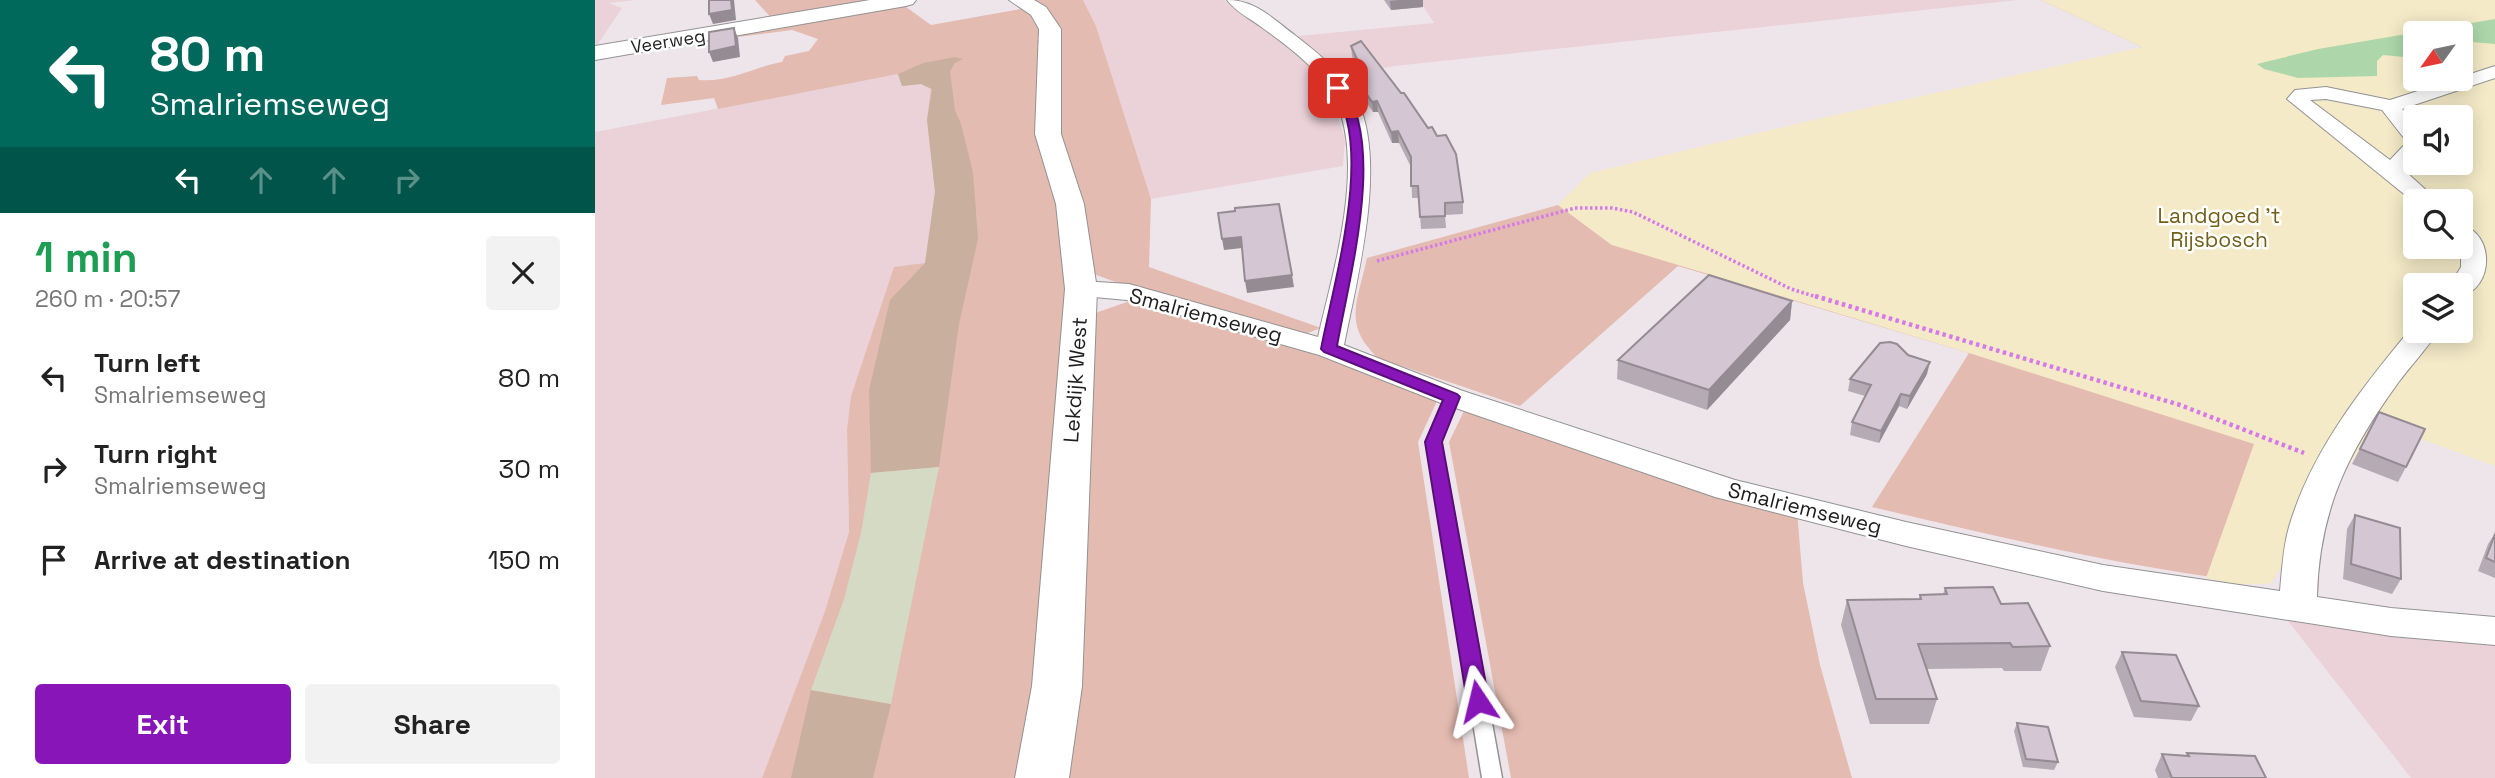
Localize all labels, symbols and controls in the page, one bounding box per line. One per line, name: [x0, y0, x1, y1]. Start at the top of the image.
north arrow: [2403, 21, 2473, 91]
map controls: [2403, 21, 2473, 343]
text: 80 m: [150, 23, 265, 85]
street label: Veerweg: [629, 24, 707, 58]
icon: left: [35, 28, 126, 119]
pin: [1308, 58, 1368, 118]
icon: arrive: [1319, 69, 1357, 107]
text: Smalriemseweg: [150, 84, 390, 124]
button: sound: [2403, 105, 2473, 175]
icon: left: [169, 161, 207, 199]
icon: ahead: [242, 161, 280, 199]
icon: ahead: [315, 161, 353, 199]
icon: right: [388, 161, 426, 199]
button: search: [2403, 189, 2473, 259]
park label: Landgoed 't Rijsbosch: [2158, 202, 2280, 253]
text: 1 min: [35, 231, 138, 284]
button: close: [486, 236, 560, 310]
button: layers: [2403, 273, 2473, 343]
street label: Smalriemseweg: [1126, 282, 1286, 348]
text: 260 m · 20:57: [35, 284, 180, 314]
street label: Lekdijk West: [1057, 316, 1093, 444]
text: Turn left: [94, 346, 201, 380]
icon: left: [35, 359, 73, 397]
text: 80 m: [498, 361, 560, 395]
text: Smalriemseweg: [94, 380, 267, 410]
text: Turn right: [94, 437, 218, 471]
icon: right: [35, 450, 73, 488]
text: 30 m: [499, 452, 560, 486]
text: Smalriemseweg: [94, 471, 267, 501]
street label: Smalriemseweg: [1725, 476, 1885, 540]
icon: arrive: [35, 541, 73, 579]
text: Arrive at destination: [94, 543, 351, 577]
text: 150 m: [488, 543, 560, 577]
position arrow: [1441, 664, 1515, 738]
button: Exit: [35, 684, 291, 764]
button: Share: [305, 684, 560, 764]

